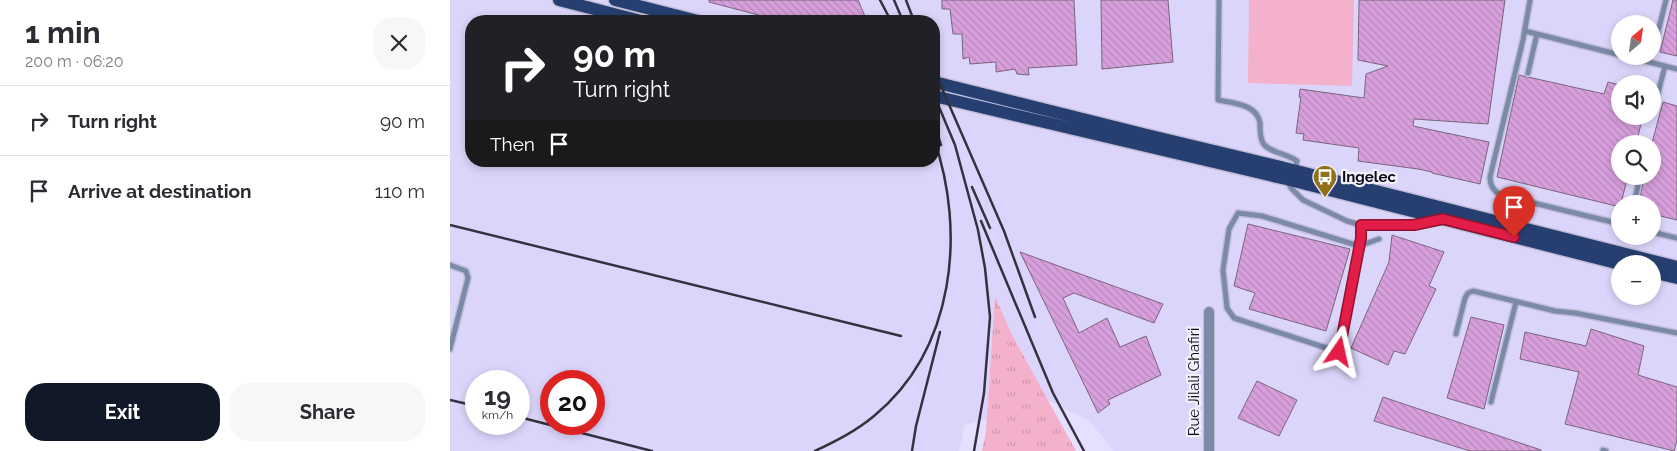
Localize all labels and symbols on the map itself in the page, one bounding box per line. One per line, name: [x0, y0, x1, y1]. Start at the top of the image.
north arrow: [1611, 15, 1661, 65]
bus stop icon: Ingelec: [1312, 164, 1338, 198]
place label: Ingelec: [1342, 168, 1397, 186]
pin: [1493, 186, 1535, 237]
position arrow: [1312, 325, 1364, 377]
street label: Rue Jilali Ghafiri: [1185, 328, 1203, 436]
speed limit sign: 20: [540, 370, 605, 435]

